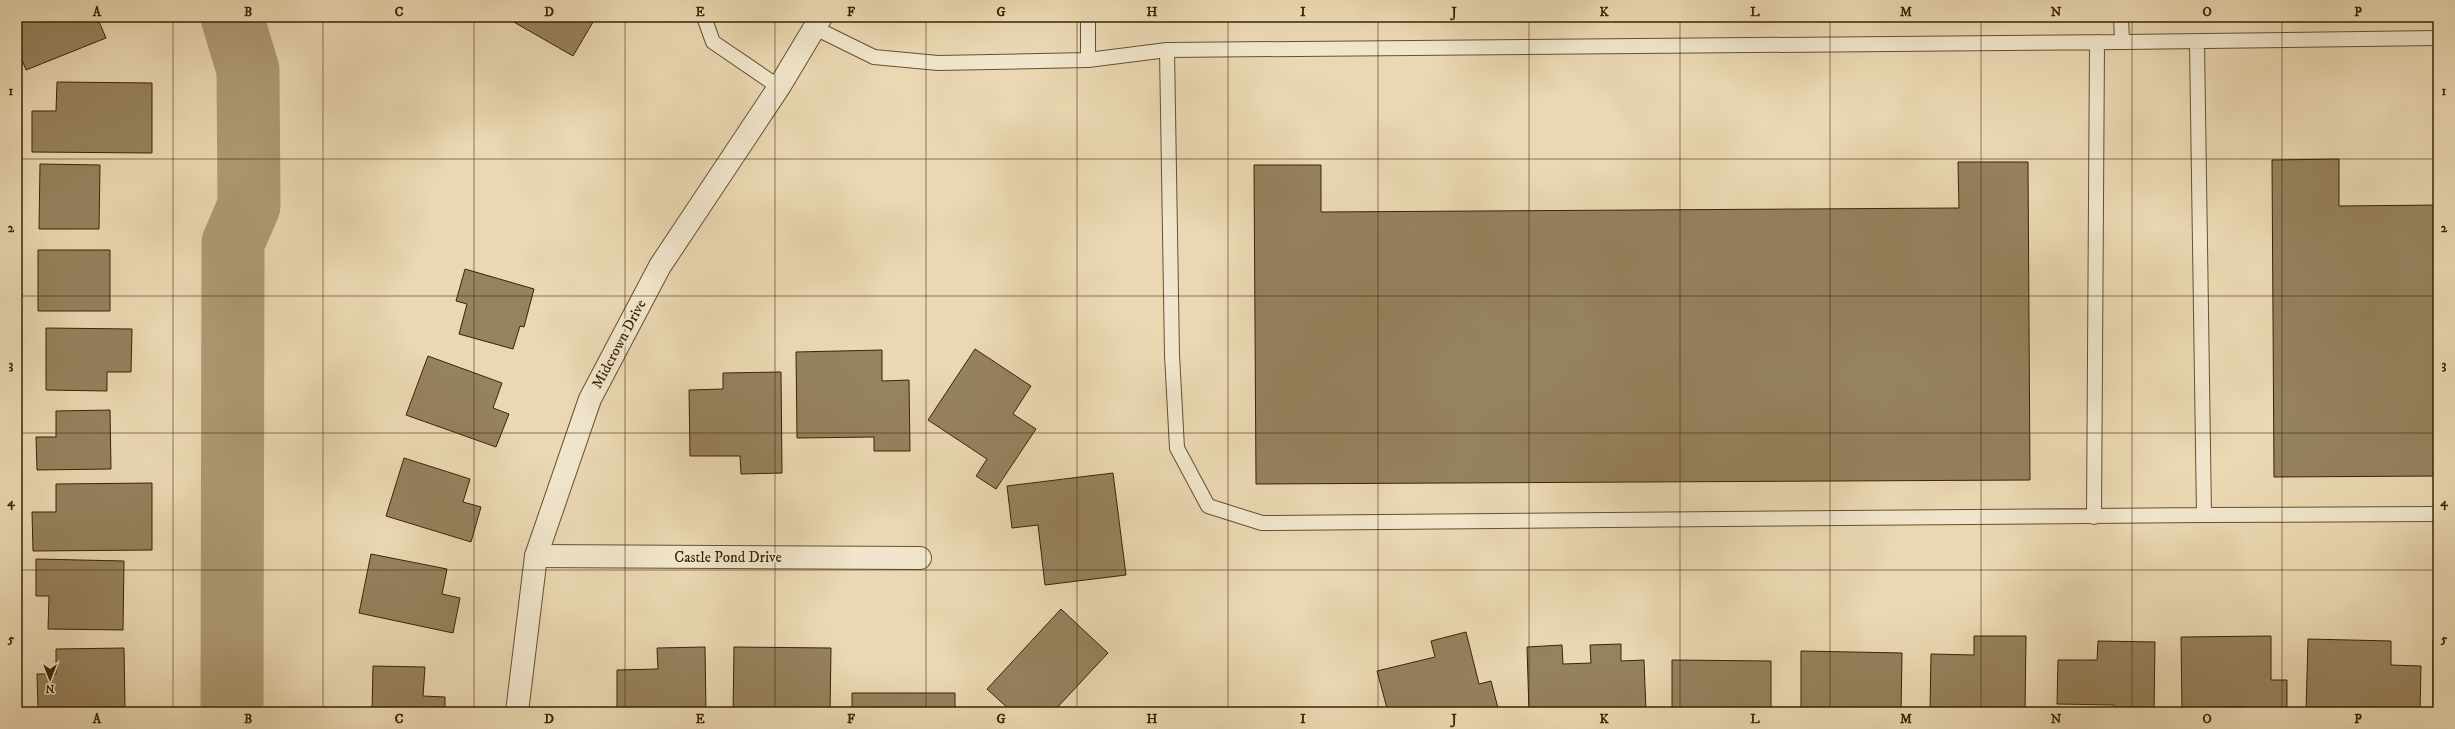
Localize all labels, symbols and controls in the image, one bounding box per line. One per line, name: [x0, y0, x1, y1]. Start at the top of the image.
text: A: [92, 4, 102, 20]
text: B: [244, 4, 252, 20]
text: C: [395, 4, 404, 20]
text: D: [544, 4, 554, 20]
text: E: [695, 4, 705, 20]
text: F: [847, 4, 856, 20]
text: G: [996, 4, 1006, 20]
text: H: [1147, 4, 1158, 20]
text: I: [1300, 4, 1306, 20]
text: J: [1449, 4, 1457, 21]
text: K: [1599, 4, 1609, 20]
text: L: [1750, 4, 1760, 20]
text: M: [1900, 4, 1912, 20]
text: N: [2051, 4, 2062, 20]
text: O: [2202, 4, 2212, 20]
text: P: [2354, 4, 2362, 20]
text: 1: [9, 83, 14, 99]
text: 1: [2442, 83, 2447, 99]
text: 2: [8, 220, 15, 236]
text: 2: [2441, 220, 2448, 236]
street label: Midcrown Drive: [588, 296, 650, 392]
text: 3: [9, 357, 14, 373]
text: 3: [2442, 357, 2447, 373]
text: 4: [6, 494, 15, 511]
text: 4: [2439, 494, 2448, 511]
street label: Castle Pond Drive: [674, 548, 782, 567]
text: 5: [7, 631, 15, 647]
text: 5: [2440, 631, 2448, 647]
north arrow: [30, 659, 70, 699]
text: N: [45, 681, 55, 695]
text: A: [92, 711, 102, 727]
text: B: [244, 711, 252, 727]
text: C: [395, 711, 404, 727]
text: D: [544, 711, 554, 727]
text: E: [695, 711, 705, 727]
text: F: [847, 711, 856, 727]
text: G: [996, 711, 1006, 727]
text: H: [1147, 711, 1158, 727]
text: I: [1300, 711, 1306, 727]
text: J: [1449, 711, 1457, 728]
text: K: [1599, 711, 1609, 727]
text: L: [1750, 711, 1760, 727]
text: M: [1900, 711, 1912, 727]
text: N: [2051, 711, 2062, 727]
text: O: [2202, 711, 2212, 727]
text: P: [2354, 711, 2362, 727]

